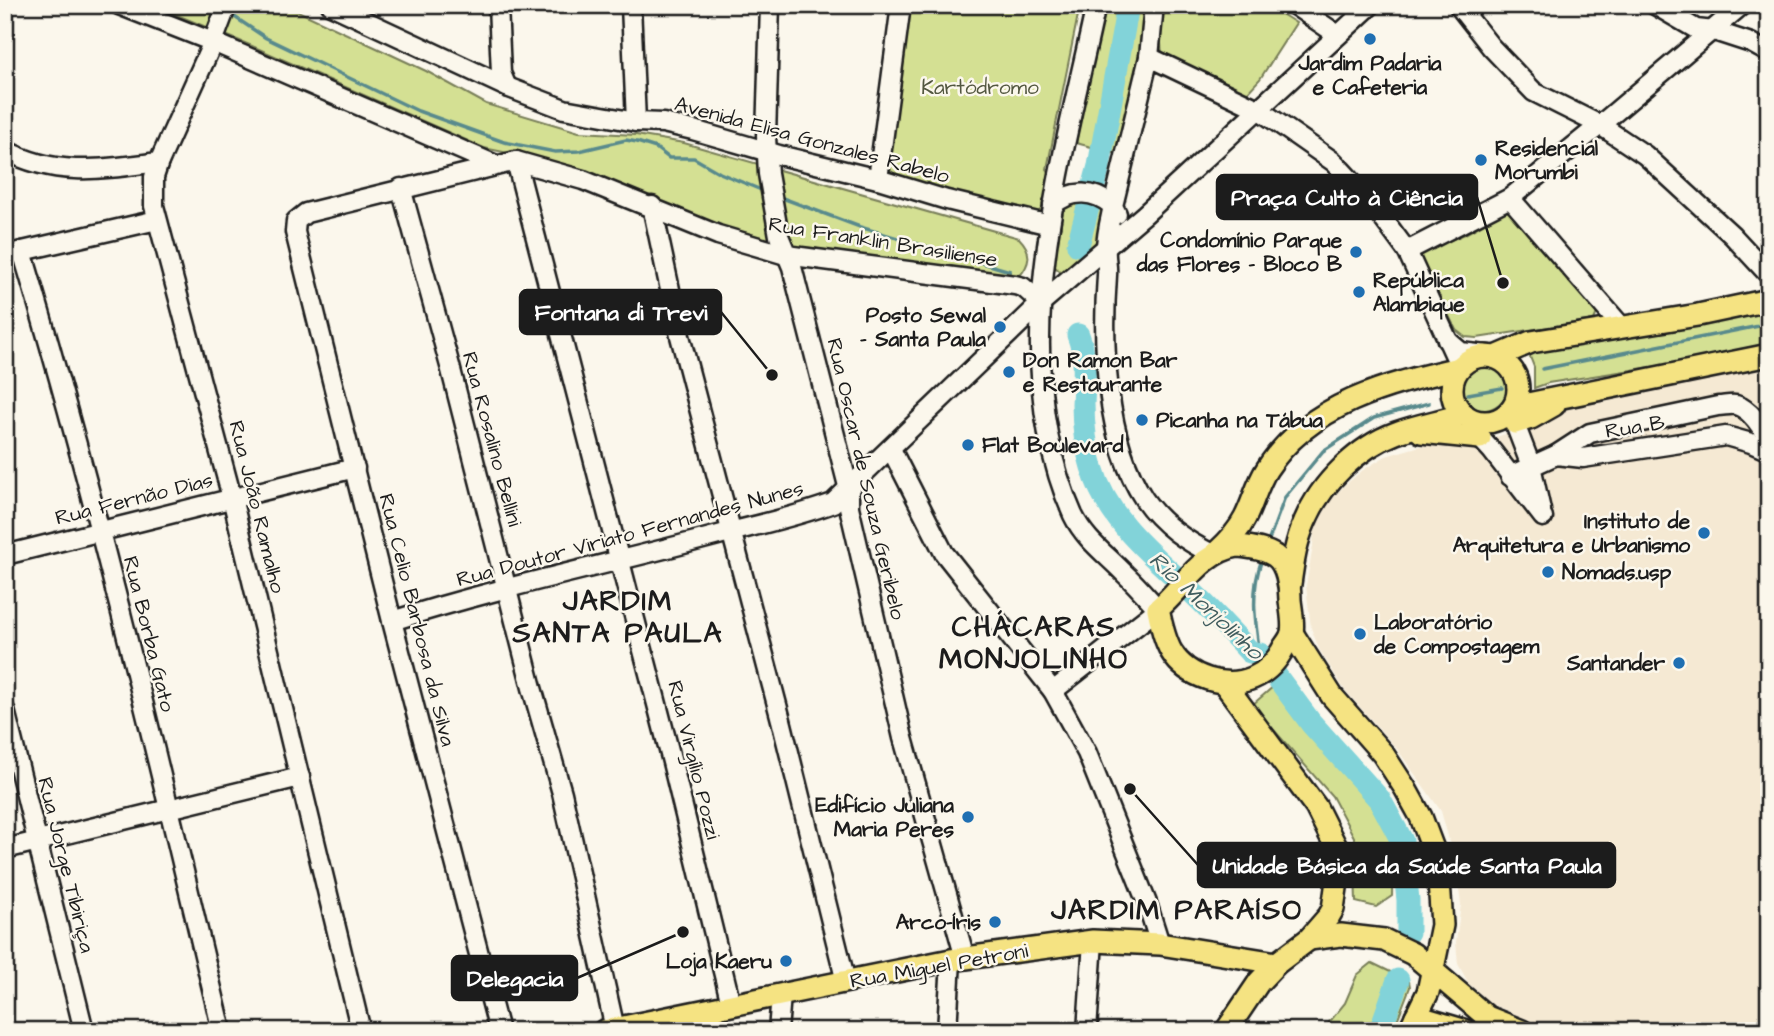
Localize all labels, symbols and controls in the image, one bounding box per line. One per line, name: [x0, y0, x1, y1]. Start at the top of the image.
marker: Jardim Padaria e Cafeteria: [1362, 31, 1378, 47]
place label: Jardim Padaria e Cafeteria: [1297, 49, 1442, 102]
park label: Kartódromo: [921, 73, 1039, 102]
street label: Avenida Elisa Gonzales Rabelo: [671, 89, 953, 191]
place label: Residencial Morumbi: [1495, 134, 1599, 187]
marker: Residencial Morumbi: [1473, 152, 1489, 168]
callout: Praça Culto à Ciência: [1217, 175, 1477, 219]
text: Praça Culto à Ciência: [1231, 182, 1463, 214]
street label: Rua Franklin Brasiliense: [766, 210, 1000, 274]
place label: Condomínio Parque das Flores - Bloco B: [1136, 226, 1343, 279]
marker: Condomínio Parque das Flores - Bloco B: [1348, 244, 1364, 260]
place label: República Alambique: [1373, 266, 1465, 320]
marker: República Alambique: [1351, 284, 1367, 300]
callout: Fontana di Trevi: [520, 290, 721, 334]
text: Fontana di Trevi: [534, 297, 708, 329]
place label: Posto Sewal - Santa Paula: [860, 301, 987, 354]
marker: Posto Sewal - Santa Paula: [992, 319, 1008, 335]
street label: Rua Oscar de Souza Geribelo: [819, 335, 913, 623]
place label: Don Ramon Bar e Restaurante: [1023, 346, 1178, 399]
street label: Rua Rosalino Bellini: [455, 348, 529, 530]
marker: Don Ramon Bar e Restaurante: [1001, 364, 1017, 380]
place label: Picanha na Tábua: [1156, 406, 1323, 435]
street label: Rua B: [1603, 408, 1667, 446]
marker: Picanha na Tábua: [1134, 412, 1150, 428]
street label: Rua João Ramalho: [222, 418, 292, 596]
place label: Flat Boulevard: [982, 431, 1124, 460]
marker: Flat Boulevard: [960, 437, 976, 453]
street label: Rua Fernão Dias: [52, 465, 216, 533]
street label: Rua Doutor Viriato Fernandes Nunes: [453, 474, 807, 594]
street label: Rua Celio Barbosa da Silva: [372, 491, 463, 750]
place label: Instituto de Arquitetura e Urbanismo: [1453, 507, 1691, 561]
marker: Instituto de Arquitetura e Urbanismo: [1696, 525, 1712, 541]
water label: Rio Monjolinho: [1142, 545, 1272, 669]
street label: Rua Borba Gato: [116, 553, 182, 715]
place label: Nomads.usp: [1562, 558, 1671, 588]
marker: Nomads.usp: [1540, 564, 1556, 580]
district label: JARDIM SANTA PAULA: [512, 582, 723, 653]
district label: CHÁCARAS MONJOLINHO: [939, 608, 1129, 679]
place label: Laboratório de Compostagem: [1373, 608, 1540, 663]
marker: Laboratório de Compostagem: [1352, 626, 1368, 642]
place label: Santander: [1566, 649, 1665, 678]
marker: Santander: [1671, 655, 1687, 671]
street label: Rua Virgílio Pozzi: [658, 678, 728, 843]
street label: Rua Jorge Tibiriça: [28, 774, 102, 957]
place label: Edifício Juliana Maria Peres: [815, 791, 954, 844]
marker: Edifício Juliana Maria Peres: [960, 809, 976, 825]
callout: Unidade Básica da Saúde Santa Paula: [1198, 843, 1615, 887]
text: Unidade Básica da Saúde Santa Paula: [1212, 850, 1602, 882]
district label: JARDIM PARAÍSO: [1050, 891, 1303, 930]
place label: Arco-Íris: [896, 908, 981, 937]
marker: Arco-Íris: [987, 914, 1003, 930]
street label: Rua Miguel Petroni: [848, 936, 1031, 998]
place label: Loja Kaeru: [666, 947, 772, 977]
marker: Loja Kaeru: [778, 953, 794, 969]
callout: Delegacia: [452, 956, 577, 1000]
text: Delegacia: [467, 963, 564, 996]

